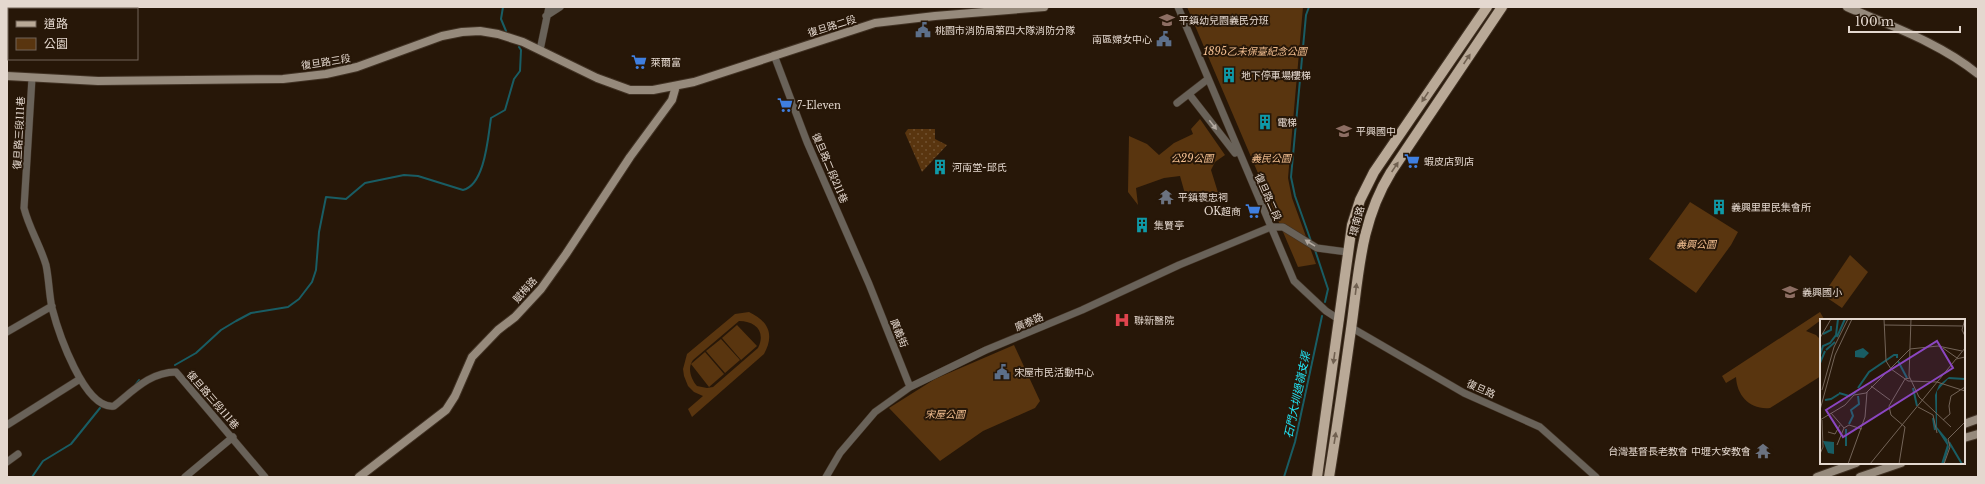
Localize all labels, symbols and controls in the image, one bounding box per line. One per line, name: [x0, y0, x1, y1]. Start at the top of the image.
legend: [8, 8, 138, 60]
scale bar: [1849, 8, 1960, 34]
school or university icon: 平鎮幼兒園義民分班: [1158, 11, 1176, 29]
street label: 復旦路二段: [806, 12, 858, 40]
place label: 平鎮幼兒園義民分班: [1179, 14, 1269, 27]
text: 100 m: [1855, 14, 1894, 29]
text: 道路: [44, 16, 68, 31]
public building icon: 桃園市消防局第四大隊消防分隊: [914, 21, 932, 39]
place label: 桃園市消防局第四大隊消防分隊: [935, 24, 1075, 37]
public building icon: 南區婦女中心: [1155, 30, 1173, 48]
place label: 南區婦女中心: [1092, 33, 1152, 46]
text: 公園: [44, 36, 68, 51]
park label: 1895乙未保臺紀念公園: [1202, 45, 1309, 58]
street label: 復旦路三段: [300, 52, 352, 72]
supermarket icon: 萊爾富: [630, 53, 648, 71]
one-way arrow: [1463, 53, 1471, 64]
place label: 萊爾富: [651, 56, 681, 69]
building icon: 地下停車場樓梯: [1220, 66, 1238, 84]
place label: 地下停車場樓梯: [1241, 69, 1311, 82]
one-way arrow: [1421, 92, 1429, 102]
street label: 復旦路三段111巷: [11, 96, 27, 170]
supermarket icon: 7-Eleven: [776, 96, 794, 114]
place label: 7-Eleven: [797, 99, 841, 112]
building icon: 電梯: [1256, 113, 1274, 131]
place label: 電梯: [1277, 116, 1297, 129]
one-way arrow: [1209, 119, 1218, 130]
school or university icon: 平興國中: [1335, 122, 1353, 140]
place label: 平興國中: [1356, 125, 1396, 138]
street label: 復旦路二段211巷: [809, 131, 851, 205]
park label: 公29公園: [1171, 152, 1215, 165]
park label: 義民公園: [1251, 152, 1293, 165]
supermarket icon: 蝦皮店到店: [1403, 152, 1421, 170]
place label: 蝦皮店到店: [1424, 155, 1474, 168]
building icon: 河南堂-邱氏: [931, 158, 949, 176]
place label: 河南堂-邱氏: [952, 161, 1007, 174]
one-way arrow: [1391, 161, 1399, 172]
street label: 復旦路二段: [1252, 172, 1284, 222]
temple icon: 平鎮褒忠祠: [1157, 188, 1175, 206]
place label: 平鎮褒忠祠: [1178, 191, 1228, 204]
building icon: 義興里里民集會所: [1710, 198, 1728, 216]
place label: 義興里里民集會所: [1731, 201, 1811, 214]
supermarket icon: OK超商: [1244, 202, 1262, 220]
place label: OK超商: [1204, 205, 1241, 218]
street label: 環南路: [1347, 205, 1367, 237]
building icon: 集賢亭: [1133, 216, 1151, 234]
place label: 集賢亭: [1154, 219, 1184, 232]
park label: 義興公園: [1676, 238, 1718, 251]
one-way arrow: [1304, 240, 1316, 247]
street label: 賦梅路: [510, 274, 540, 306]
one-way arrow: [1353, 283, 1359, 295]
school or university icon: 義興國小: [1781, 283, 1799, 301]
place label: 義興國小: [1802, 286, 1842, 299]
street label: 廣泰路: [1013, 310, 1045, 334]
hospital icon: 聯新醫院: [1113, 311, 1131, 329]
place label: 聯新醫院: [1134, 314, 1174, 327]
street label: 廣義街: [887, 317, 911, 349]
inset map: [1820, 319, 1965, 464]
water label: 石門大圳過嶺支渠: [1281, 349, 1313, 439]
one-way arrow: [1331, 352, 1337, 364]
public building icon: 宋屋市民活動中心: [993, 363, 1011, 381]
place label: 宋屋市民活動中心: [1014, 366, 1094, 379]
street label: 復旦路三段111巷: [184, 368, 242, 432]
street label: 復旦路: [1465, 377, 1497, 401]
park label: 宋屋公園: [925, 408, 967, 421]
one-way arrow: [1332, 432, 1338, 445]
temple icon: 台灣基督長老教會 中壢大安教會: [1754, 442, 1772, 460]
place label: 台灣基督長老教會 中壢大安教會: [1608, 445, 1751, 458]

